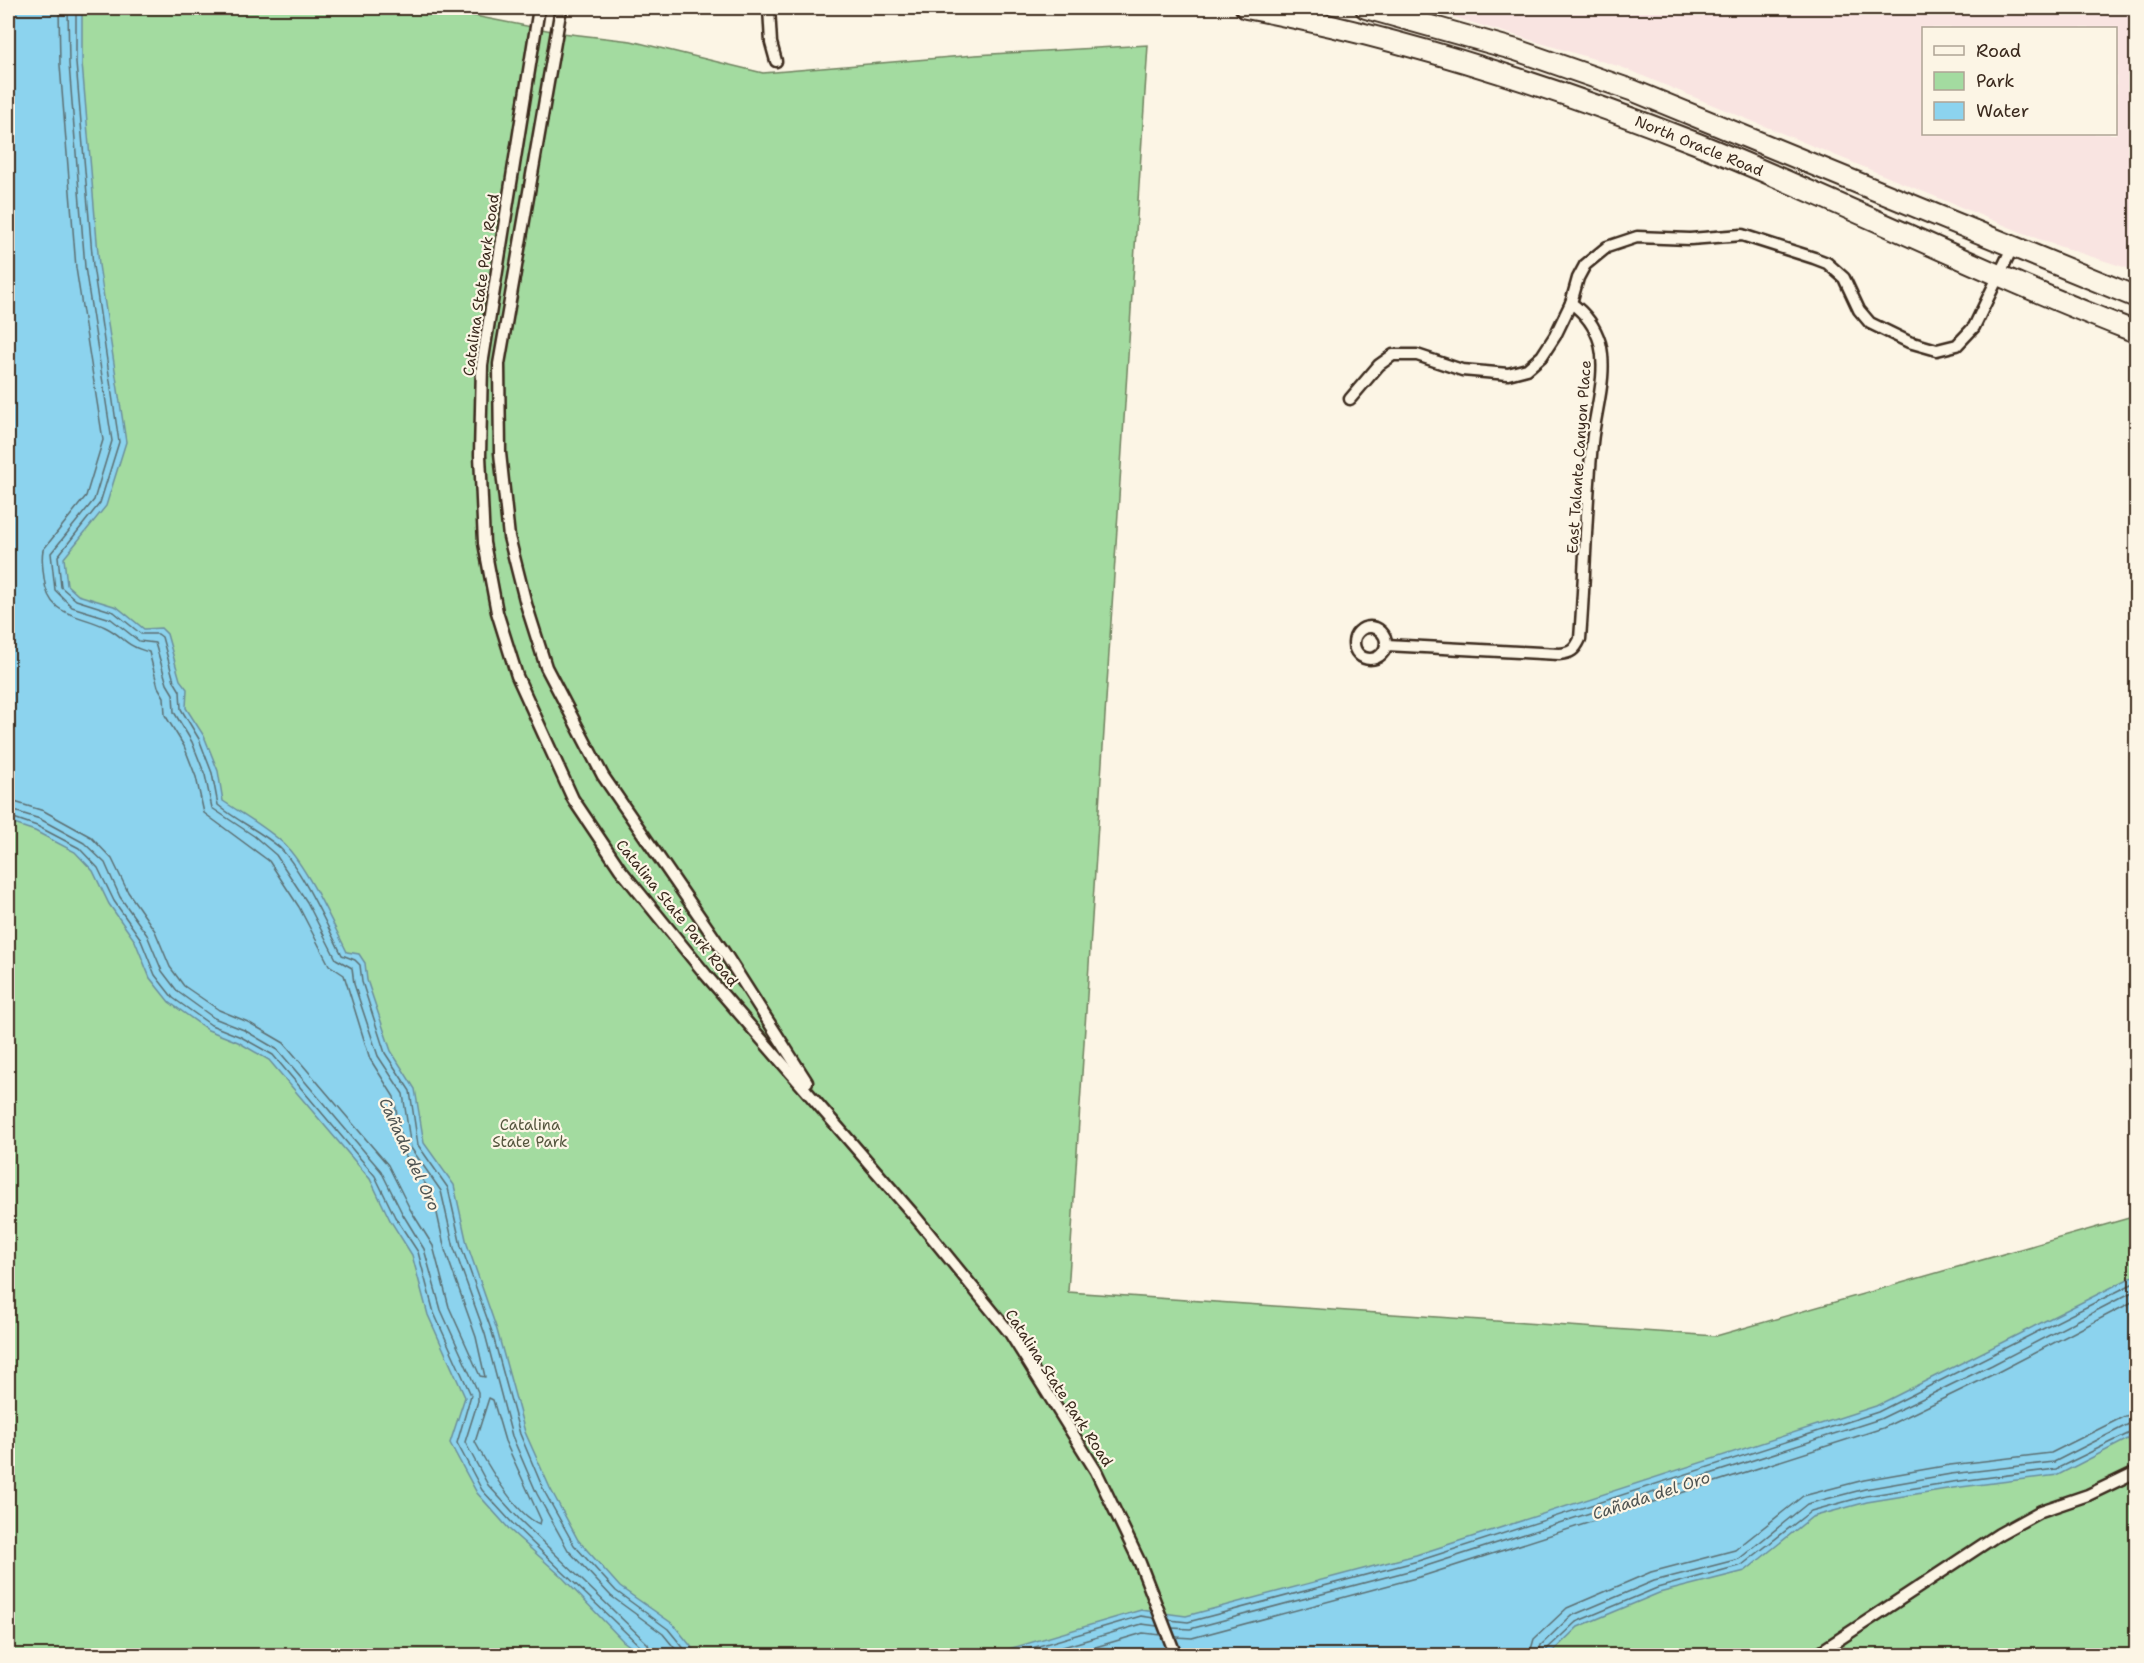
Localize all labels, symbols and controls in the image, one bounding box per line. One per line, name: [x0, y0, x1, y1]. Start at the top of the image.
legend: [1922, 27, 2117, 135]
text: Road: [1976, 39, 2021, 63]
text: Park: [1976, 69, 2015, 93]
text: Water: [1976, 99, 2029, 123]
street label: North Oracle Road: [1632, 111, 1767, 181]
street label: Catalina State Park Road: [458, 192, 504, 377]
street label: East Talante Canyon Place: [1562, 360, 1596, 554]
street label: Catalina State Park Road: [611, 835, 743, 991]
water label: Cañada del Oro: [374, 1094, 445, 1214]
park label: Catalina State Park: [492, 1115, 568, 1152]
street label: Catalina State Park Road: [1001, 1305, 1118, 1471]
water label: Cañada del Oro: [1590, 1466, 1713, 1524]

